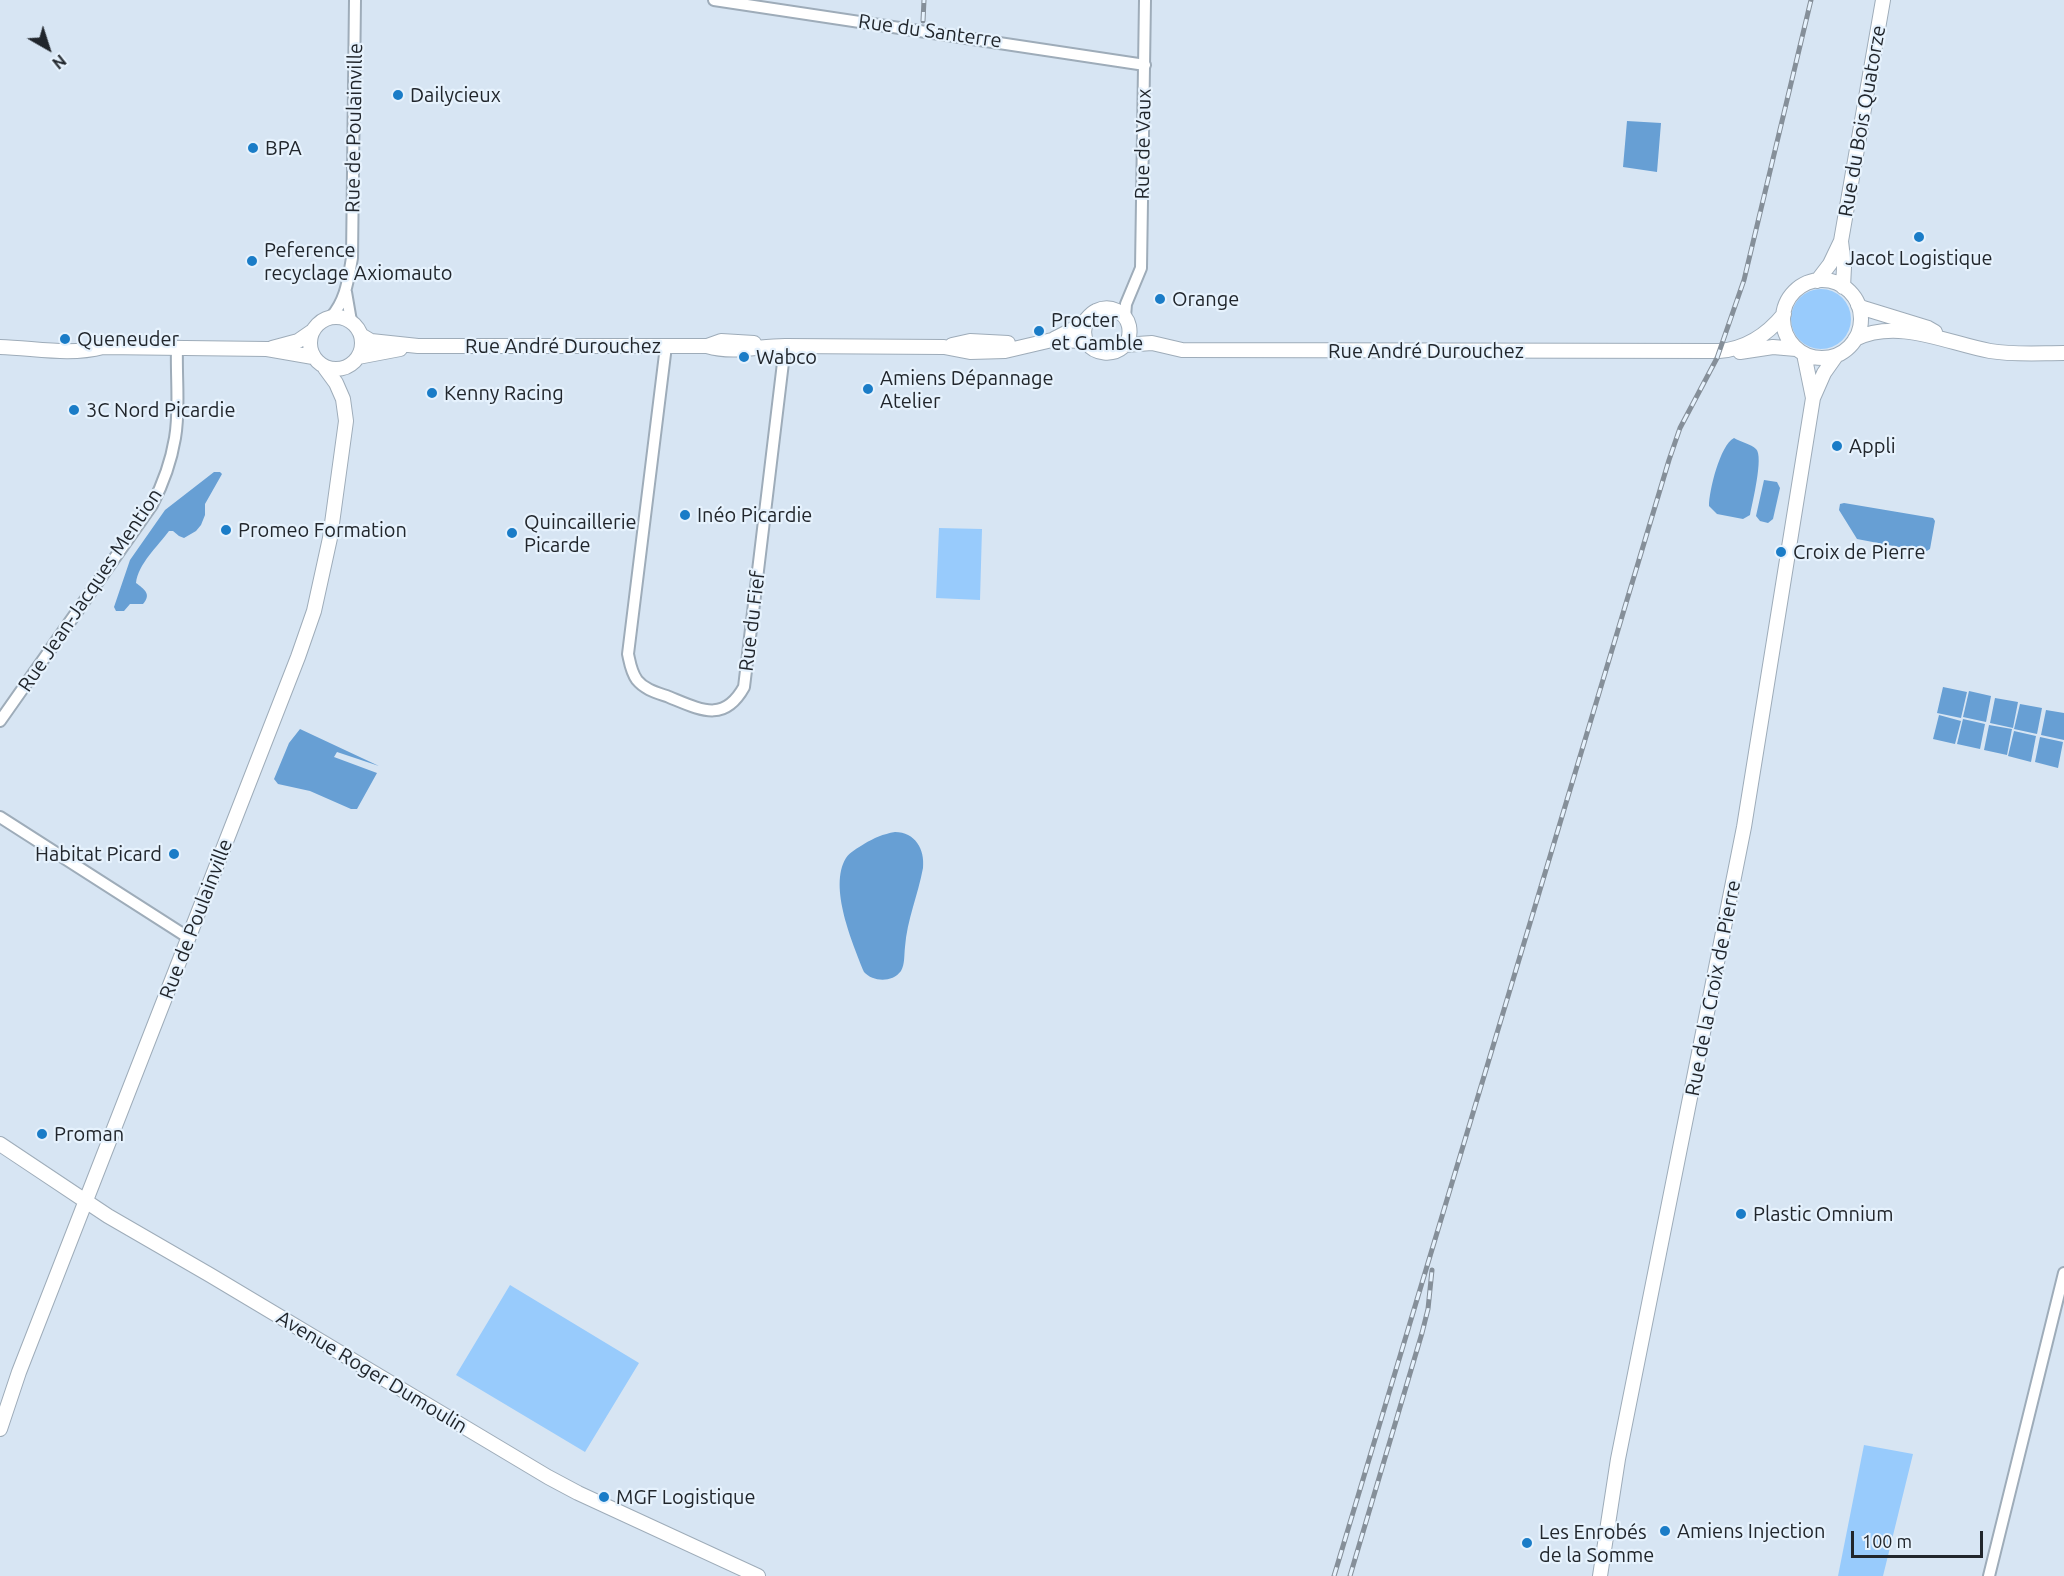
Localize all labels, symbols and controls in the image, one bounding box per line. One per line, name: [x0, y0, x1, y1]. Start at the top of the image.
street label: Rue du Santerre: [857, 9, 1003, 53]
north arrow: [18, 18, 78, 78]
street label: Rue du Bois Quatorze: [1833, 23, 1891, 219]
street label: Rue de Poulainville: [341, 43, 367, 213]
text: N: [49, 51, 70, 73]
place label: Dailycieux: [410, 83, 501, 107]
marker: Dailycieux: [391, 88, 405, 102]
street label: Rue de Vaux: [1130, 88, 1156, 200]
place label: BPA: [265, 136, 302, 160]
marker: BPA: [246, 141, 260, 155]
marker: Jacot Logistique: [1912, 230, 1926, 244]
place label: Peference recyclage Axiomauto: [264, 238, 452, 285]
place label: Jacot Logistique: [1845, 246, 1993, 270]
marker: Peference recyclage Axiomauto: [245, 254, 259, 268]
place label: Orange: [1172, 287, 1239, 311]
marker: Orange: [1153, 292, 1167, 306]
place label: Procter et Gamble: [1051, 308, 1143, 355]
marker: Procter et Gamble: [1032, 324, 1046, 338]
place label: Queneuder: [77, 327, 179, 351]
marker: Queneuder: [58, 332, 72, 346]
street label: Rue André Durouchez: [465, 334, 661, 358]
street label: Rue André Durouchez: [1328, 339, 1524, 363]
place label: Wabco: [756, 345, 817, 369]
marker: Wabco: [737, 350, 751, 364]
place label: Amiens Dépannage Atelier: [880, 366, 1054, 413]
place label: Kenny Racing: [444, 381, 564, 405]
marker: Amiens Dépannage Atelier: [861, 382, 875, 396]
marker: Kenny Racing: [425, 386, 439, 400]
place label: 3C Nord Picardie: [86, 398, 235, 422]
marker: 3C Nord Picardie: [67, 403, 81, 417]
place label: Appli: [1849, 434, 1895, 458]
marker: Appli: [1830, 439, 1844, 453]
street label: Rue Jean-Jacques Mention: [13, 484, 167, 696]
place label: Inéo Picardie: [697, 503, 812, 527]
marker: Inéo Picardie: [678, 508, 692, 522]
place label: Quincaillerie Picarde: [524, 510, 637, 557]
place label: Promeo Formation: [238, 518, 407, 542]
marker: Promeo Formation: [219, 523, 233, 537]
marker: Quincaillerie Picarde: [505, 526, 519, 540]
place label: Croix de Pierre: [1793, 540, 1925, 564]
marker: Croix de Pierre: [1774, 545, 1788, 559]
street label: Rue du Fief: [734, 569, 770, 673]
street label: Rue de Poulainville: [154, 836, 238, 1002]
place label: Habitat Picard: [35, 842, 162, 866]
marker: Habitat Picard: [167, 847, 181, 861]
street label: Rue de la Croix de Pierre: [1680, 878, 1746, 1098]
place label: Proman: [54, 1122, 124, 1146]
marker: Proman: [35, 1127, 49, 1141]
place label: Plastic Omnium: [1753, 1202, 1894, 1226]
marker: Plastic Omnium: [1734, 1207, 1748, 1221]
street label: Avenue Roger Dumoulin: [272, 1306, 472, 1438]
place label: MGF Logistique: [616, 1485, 756, 1509]
marker: MGF Logistique: [597, 1490, 611, 1504]
place label: Amiens Injection: [1677, 1519, 1825, 1543]
scale bar: [1854, 1519, 1986, 1557]
place label: Les Enrobés de la Somme: [1539, 1520, 1654, 1567]
marker: Amiens Injection: [1658, 1524, 1672, 1538]
text: 100 m: [1862, 1531, 1912, 1551]
marker: Les Enrobés de la Somme: [1520, 1536, 1534, 1550]

